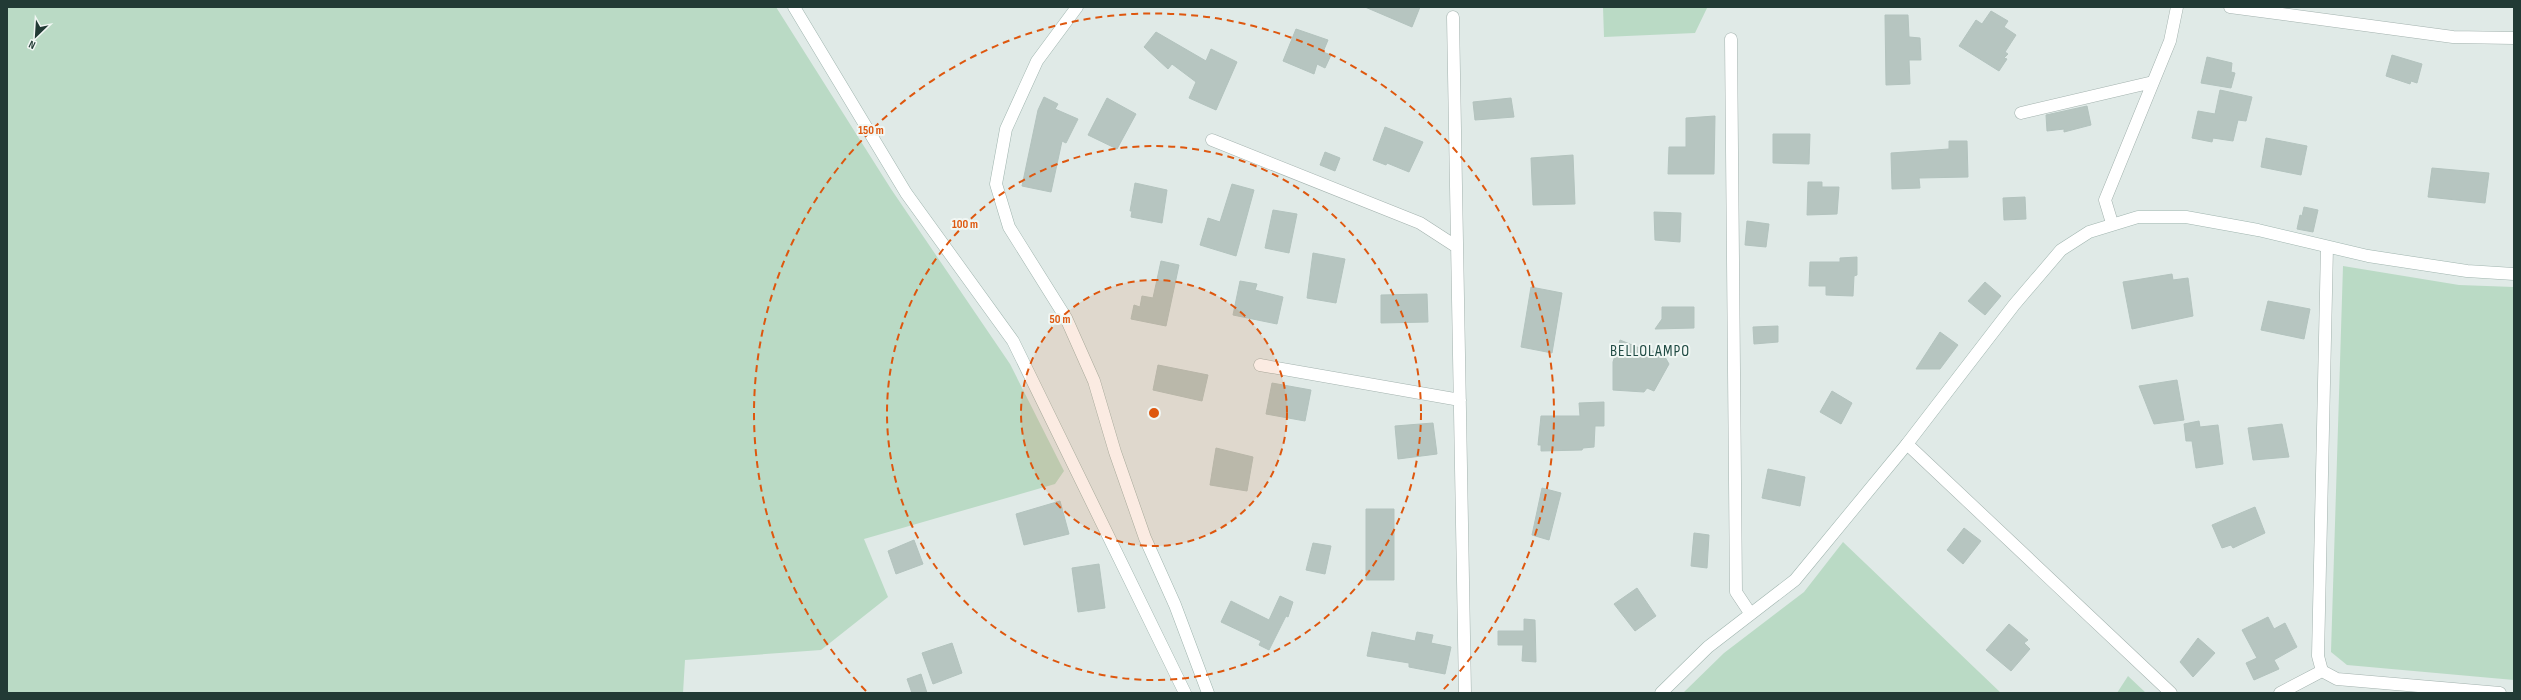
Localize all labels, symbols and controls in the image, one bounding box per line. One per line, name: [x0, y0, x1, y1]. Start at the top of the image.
north arrow: [16, 16, 56, 56]
text: N: [26, 37, 37, 52]
text: 150 m: [858, 123, 884, 138]
text: 100 m: [952, 217, 978, 232]
text: 50 m: [1050, 312, 1070, 327]
district label: BELLOLAMPO: [1610, 342, 1690, 361]
centre of rings: [1147, 406, 1161, 420]

